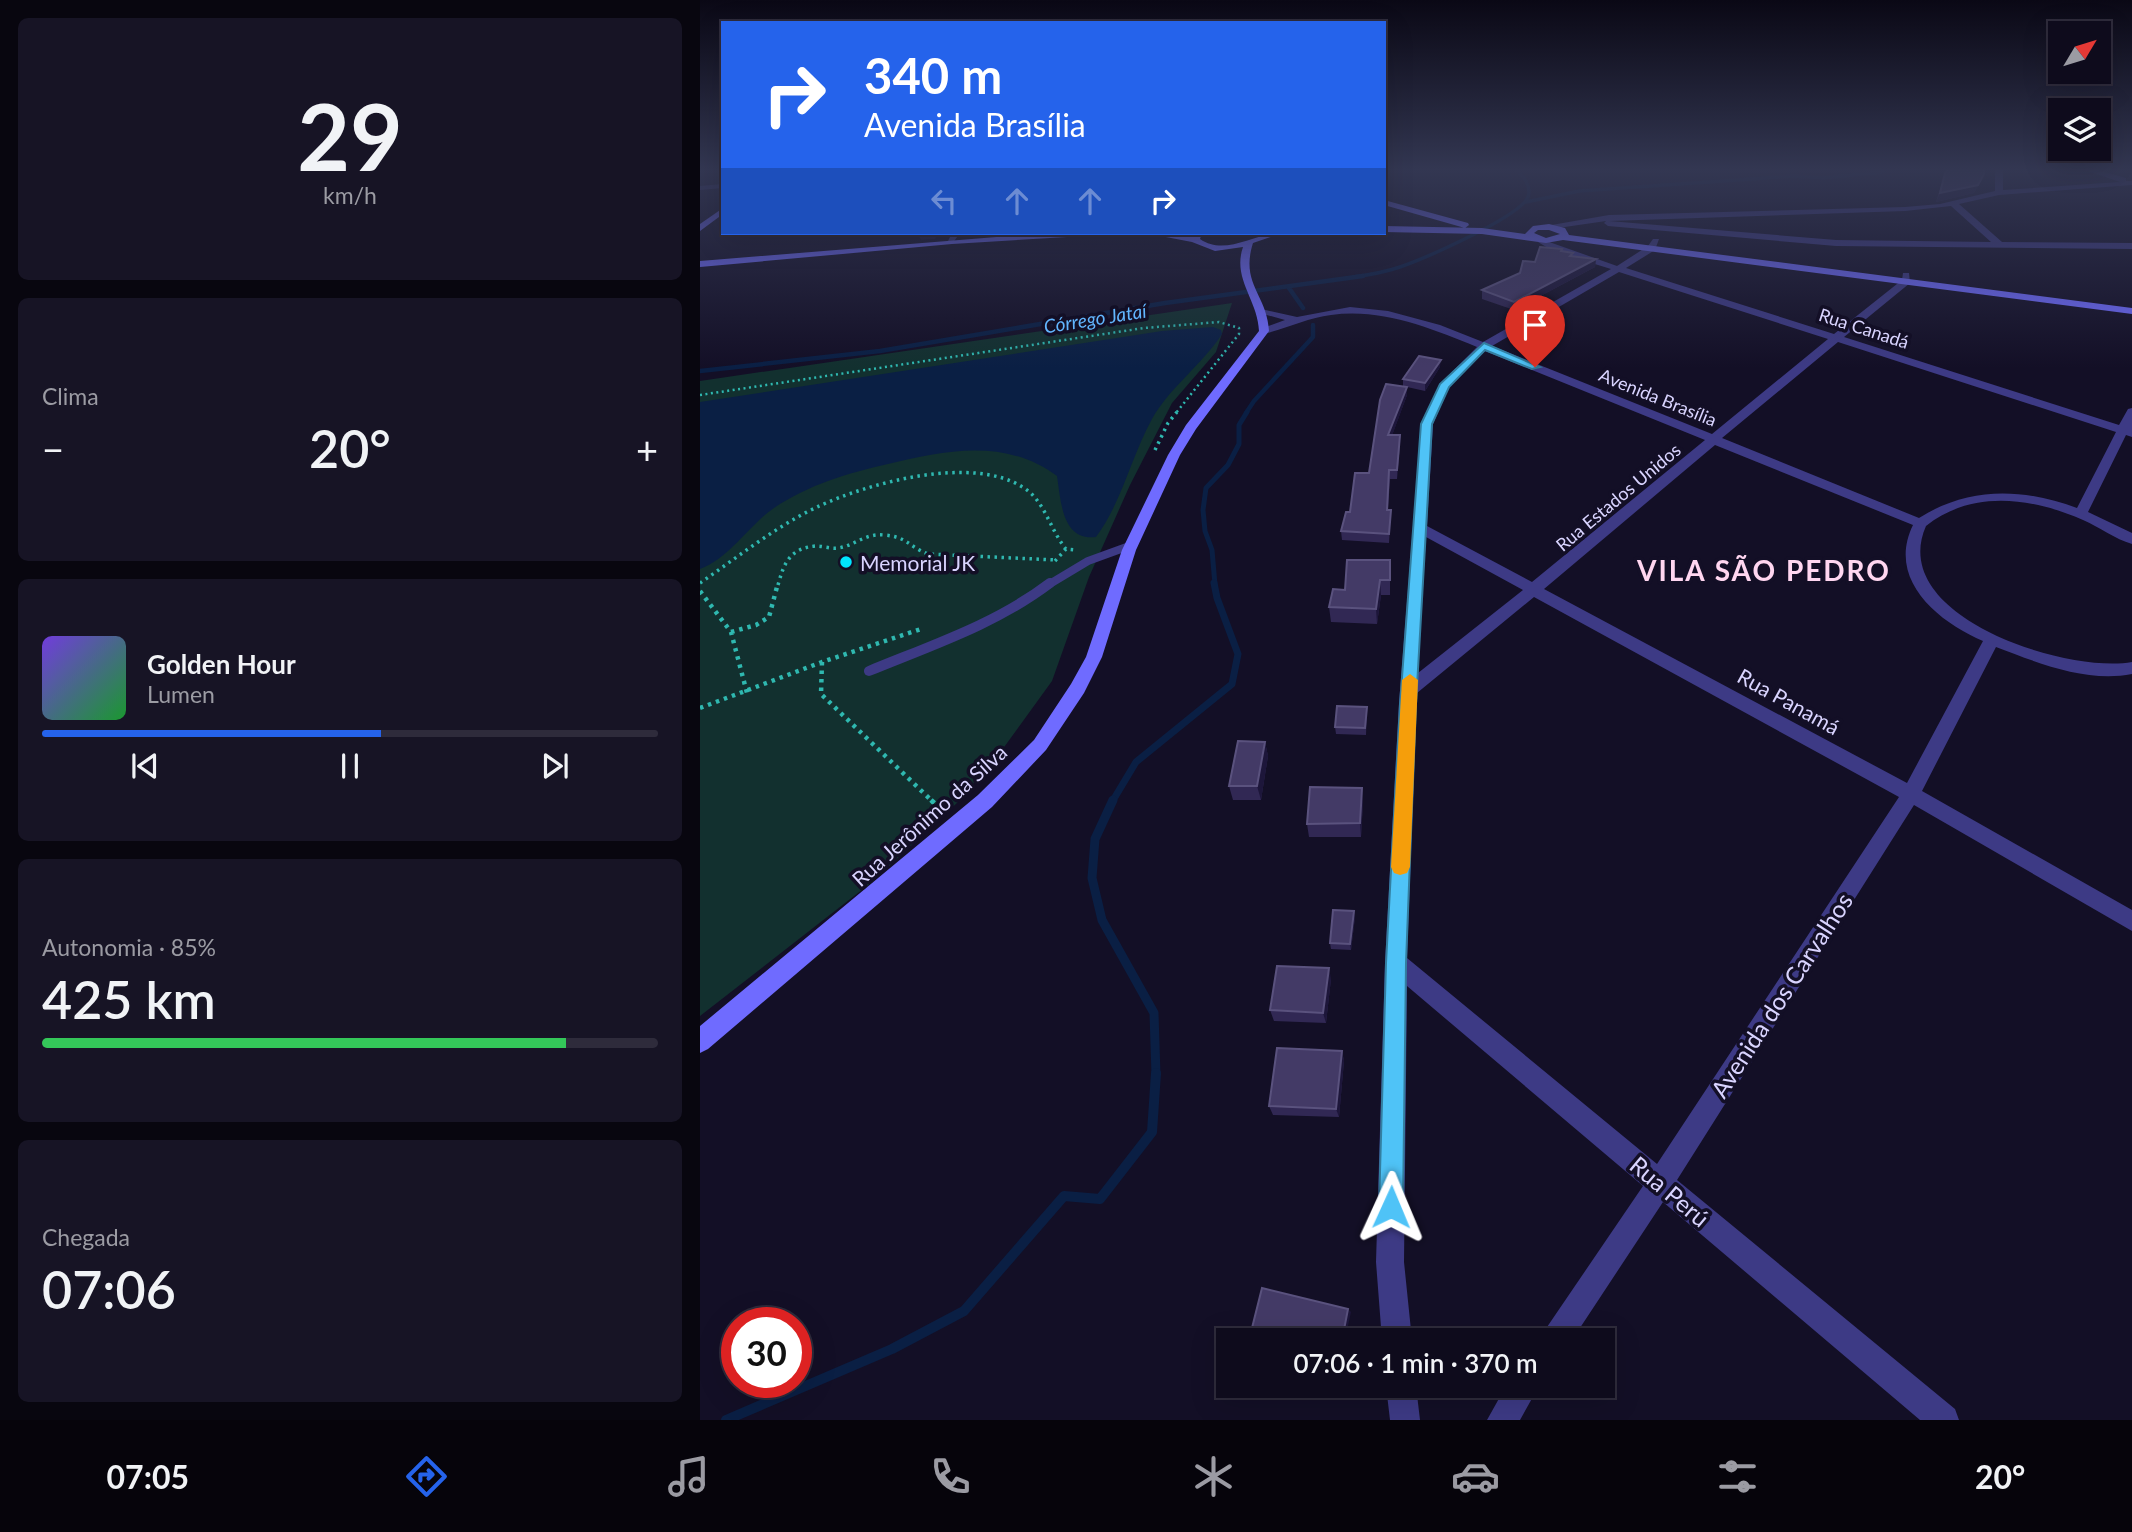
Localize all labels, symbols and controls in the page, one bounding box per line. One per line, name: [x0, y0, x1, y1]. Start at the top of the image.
north arrow: [2048, 21, 2110, 84]
map controls: [2048, 21, 2111, 161]
text: 340 m: [864, 46, 1002, 104]
icon: right: [749, 49, 840, 140]
text: 29: [297, 81, 403, 190]
button: layers: [2048, 98, 2111, 161]
text: Avenida Brasília: [864, 105, 1086, 144]
text: km/h: [323, 181, 377, 209]
icon: left: [925, 182, 963, 220]
icon: ahead: [998, 182, 1036, 220]
icon: ahead: [1071, 182, 1109, 220]
icon: right: [1144, 182, 1182, 220]
pin: [1505, 295, 1565, 367]
water label: Córrego Jataí: [1042, 298, 1150, 337]
street label: Rua Canadá: [1816, 303, 1912, 353]
icon: arrive: [1516, 306, 1554, 344]
street label: Avenida Brasília: [1596, 363, 1720, 431]
text: Clima: [42, 382, 99, 410]
text: 20°: [309, 417, 391, 479]
text: −: [42, 426, 64, 472]
text: +: [636, 426, 658, 472]
street label: Rua Estados Unidos: [1551, 438, 1685, 556]
place label: Memorial JK: [860, 550, 975, 575]
district label: VILA SÃO PEDRO: [1636, 553, 1891, 587]
marker: Memorial JK: [838, 554, 854, 570]
text: Golden Hour: [147, 648, 296, 680]
street label: Rua Panamá: [1734, 663, 1844, 739]
text: Lumen: [147, 680, 215, 708]
street label: Rua Jerônimo da Silva: [846, 739, 1012, 891]
icon: previous: [126, 747, 164, 785]
icon: pause: [331, 747, 369, 785]
icon: next: [536, 747, 574, 785]
street label: Avenida dos Carvalhos: [1704, 887, 1858, 1103]
text: Autonomia · 85%: [42, 933, 216, 961]
text: 425 km: [42, 968, 216, 1030]
street label: Rua Perú: [1624, 1150, 1716, 1232]
position arrow: [1354, 1170, 1428, 1244]
text: Chegada: [42, 1223, 130, 1251]
text: 07:06: [42, 1258, 176, 1320]
speed limit sign: 30: [721, 1307, 812, 1398]
text: 07:06 · 1 min · 370 m: [1293, 1347, 1538, 1379]
icon: directions: [402, 1452, 451, 1501]
icon: music: [664, 1452, 713, 1501]
icon: phone: [926, 1452, 975, 1501]
icon: climate: [1189, 1452, 1238, 1501]
icon: car: [1451, 1452, 1500, 1501]
icon: filters: [1713, 1452, 1762, 1501]
text: 07:05: [107, 1457, 189, 1496]
text: 20°: [1975, 1457, 2025, 1496]

